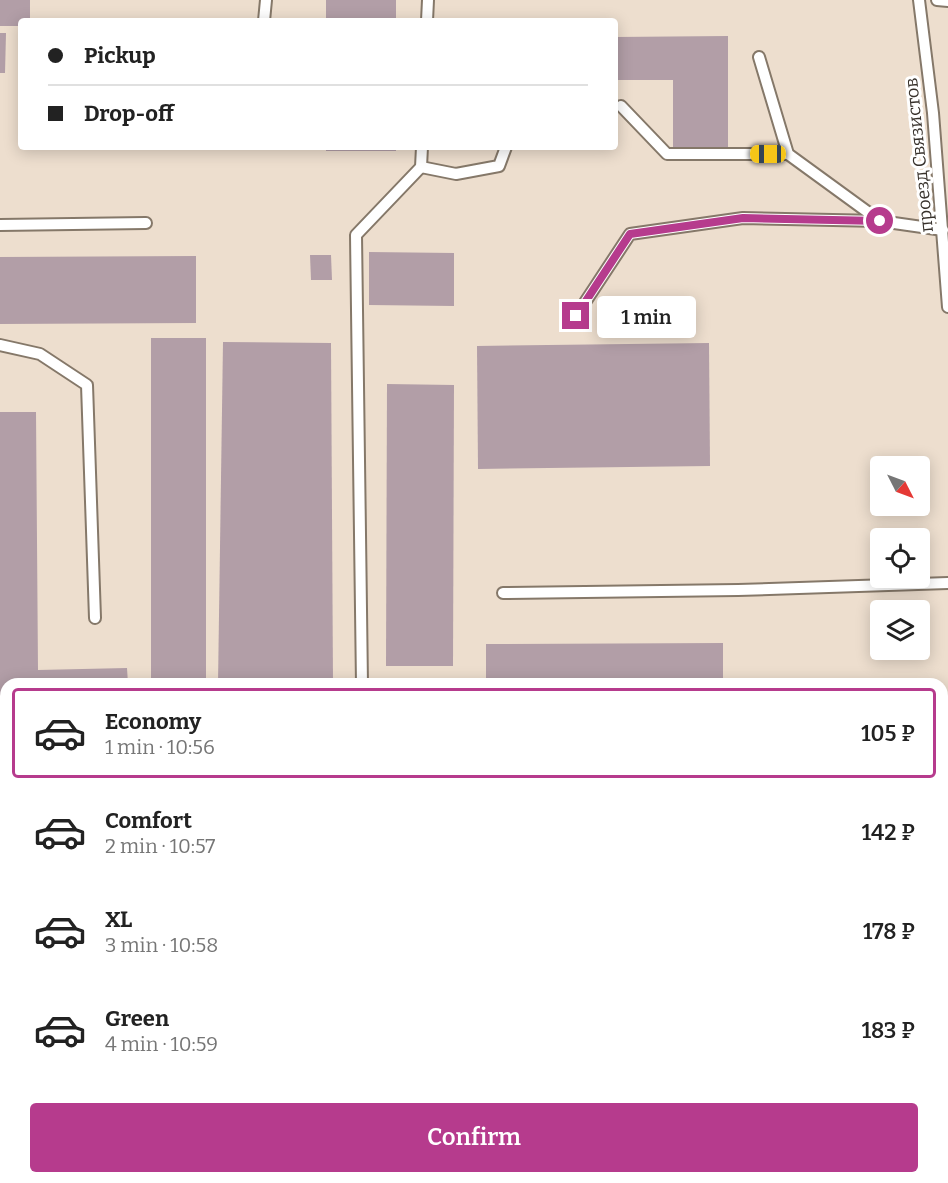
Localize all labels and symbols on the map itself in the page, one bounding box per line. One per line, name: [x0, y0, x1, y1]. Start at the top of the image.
street label: проезд Связистов: [900, 77, 938, 233]
car: [750, 145, 786, 163]
route start: [866, 207, 893, 234]
callout: 1 min: [597, 295, 696, 337]
route end: [562, 302, 589, 329]
north arrow: [870, 456, 930, 516]

